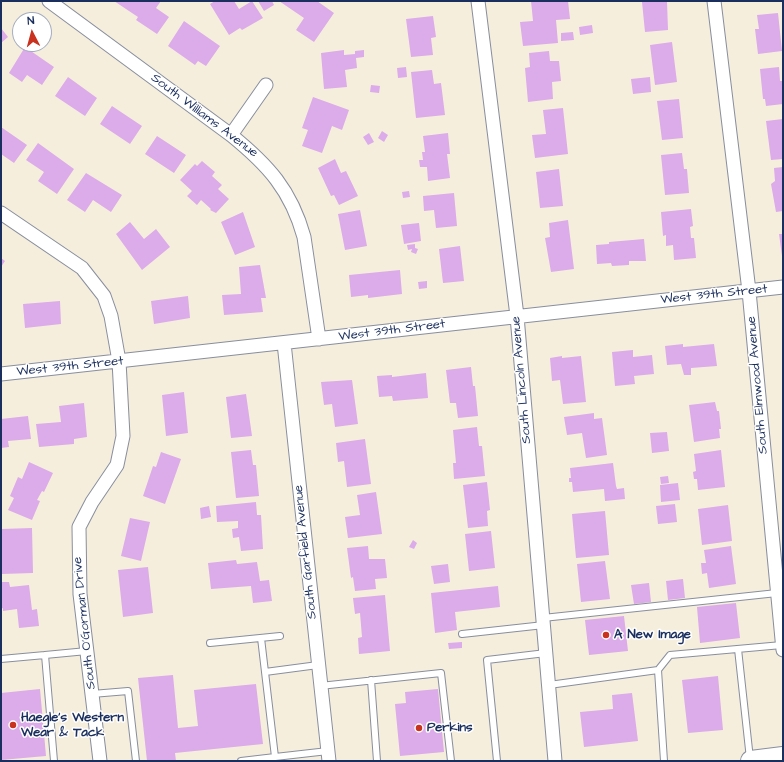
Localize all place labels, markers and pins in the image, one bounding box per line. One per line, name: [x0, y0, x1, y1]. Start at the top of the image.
place label: A New Image: [614, 627, 691, 643]
marker: A New Image: [601, 630, 611, 640]
place label: Haegle's Western Wear & Tack: [21, 710, 124, 741]
marker: Haegle's Western Wear & Tack: [8, 720, 18, 730]
place label: Perkins: [427, 720, 472, 736]
marker: Perkins: [414, 723, 424, 733]

